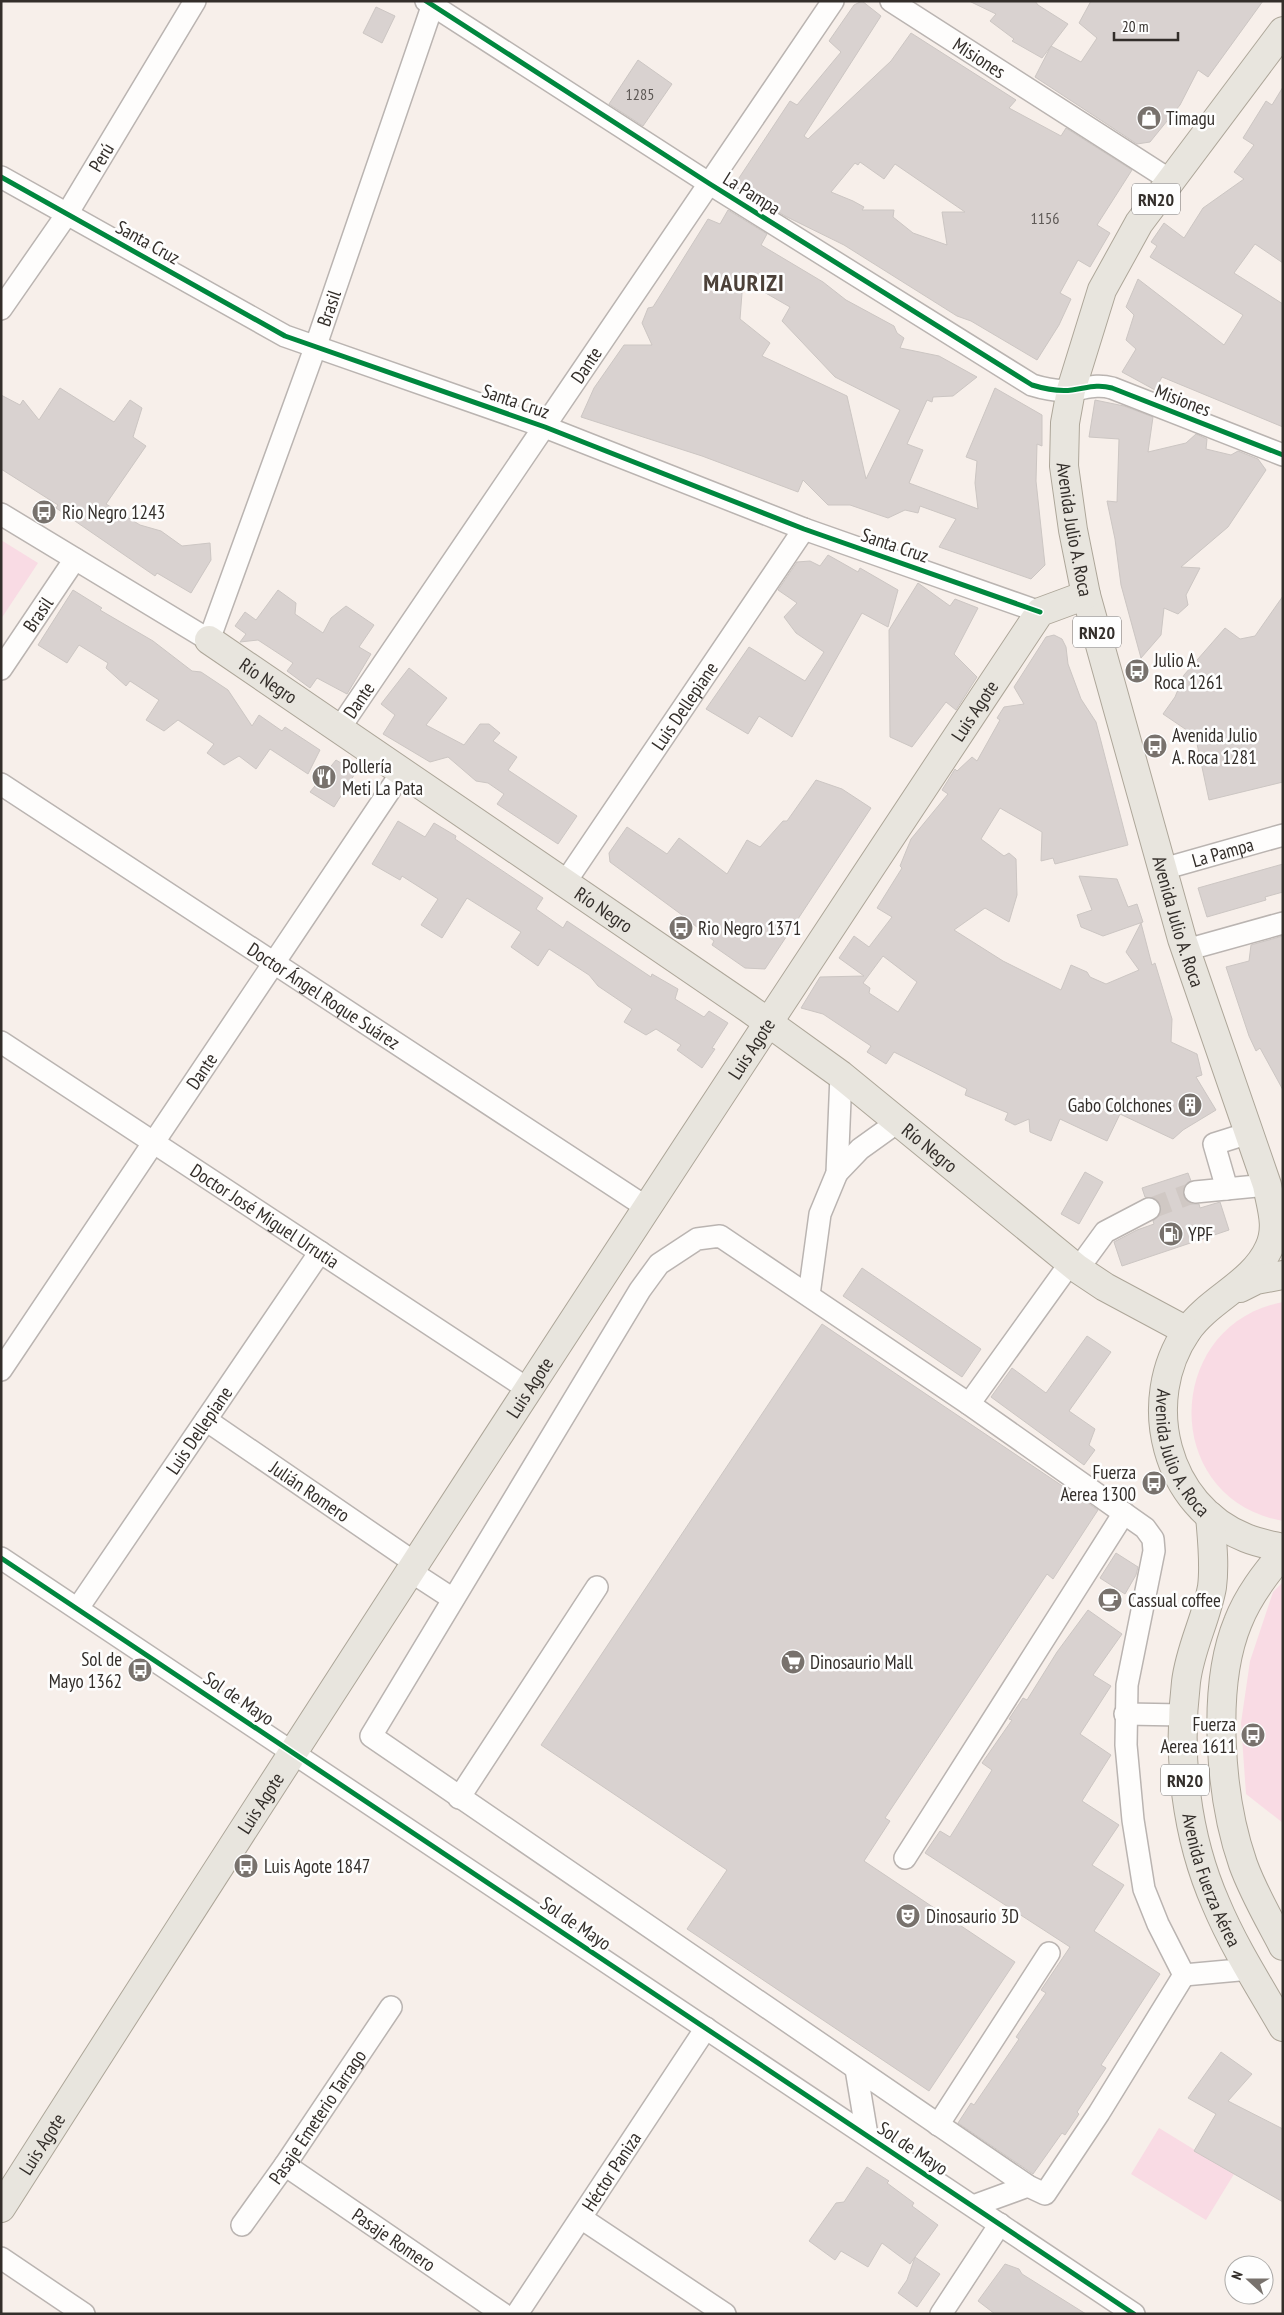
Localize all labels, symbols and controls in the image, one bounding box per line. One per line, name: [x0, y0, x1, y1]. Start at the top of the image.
scale bar: [1114, 10, 1178, 42]
text: 20 m: [1122, 17, 1148, 36]
street label: Misiones: [949, 32, 1010, 83]
house number: 1285: [626, 84, 654, 104]
shop icon: Timagu: [1136, 105, 1162, 131]
place label: Timagu: [1166, 106, 1215, 130]
street label: Perú: [83, 138, 119, 176]
street label: La Pampa: [719, 166, 785, 220]
road number: RN20: [1132, 183, 1180, 214]
house number: 1156: [1031, 208, 1059, 228]
street label: Santa Cruz: [112, 215, 184, 269]
district label: MAURIZI: [703, 267, 785, 298]
street label: Brasil: [311, 286, 346, 329]
street label: Dante: [565, 342, 607, 388]
street label: Santa Cruz: [479, 378, 553, 424]
street label: Misiones: [1152, 378, 1214, 422]
street label: Avenida Julio A. Roca: [1052, 461, 1098, 598]
bus stop icon: Rio Negro 1243: [31, 499, 57, 525]
place label: Rio Negro 1243: [62, 500, 165, 524]
street label: Santa Cruz: [858, 522, 932, 568]
street label: Brasil: [18, 592, 58, 636]
road number: RN20: [1073, 616, 1121, 648]
place label: Julio A. Roca 1261: [1153, 648, 1223, 694]
street label: Río Negro: [235, 652, 302, 709]
street label: Luis Dellepiane: [646, 657, 723, 755]
bus stop icon: Julio A. Roca 1261: [1124, 658, 1150, 684]
street label: Luis Agote: [946, 676, 1003, 746]
street label: Dante: [338, 677, 380, 723]
place label: Avenida Julio A. Roca 1281: [1172, 723, 1258, 769]
bus stop icon: Avenida Julio A. Roca 1281: [1142, 733, 1168, 759]
place label: Pollería Meti La Pata: [342, 754, 423, 800]
restaurant icon: Pollería Meti La Pata: [311, 764, 337, 790]
street label: La Pampa: [1189, 832, 1256, 872]
street label: Avenida Julio A. Roca: [1147, 853, 1210, 990]
street label: Río Negro: [570, 881, 637, 938]
bus stop icon: Rio Negro 1371: [668, 915, 694, 941]
place label: Rio Negro 1371: [698, 916, 801, 940]
street label: Doctor Ángel Roque Suárez: [243, 937, 405, 1055]
street label: Luis Agote: [723, 1013, 780, 1084]
street label: Dante: [181, 1048, 222, 1094]
building icon: Gabo Colchones: [1177, 1092, 1203, 1118]
place label: Gabo Colchones: [1068, 1093, 1172, 1117]
street label: Río Negro: [897, 1118, 963, 1178]
street label: Doctor José Miguel Urrutia: [186, 1158, 344, 1273]
fuel station icon: YPF: [1158, 1221, 1184, 1247]
place label: YPF: [1188, 1222, 1213, 1246]
street label: Luis Agote: [501, 1352, 558, 1423]
street label: Luis Dellepiane: [160, 1381, 237, 1479]
street label: Avenida Julio A. Roca: [1151, 1388, 1215, 1522]
street label: Julián Romero: [265, 1455, 355, 1527]
place label: Fuerza Aerea 1300: [1060, 1460, 1136, 1506]
bus stop icon: Fuerza Aerea 1300: [1141, 1470, 1167, 1496]
cafe icon: Cassual coffee: [1097, 1587, 1123, 1613]
place label: Cassual coffee: [1128, 1588, 1221, 1612]
place label: Sol de Mayo 1362: [49, 1647, 122, 1693]
supermarket icon: Dinosaurio Mall: [780, 1649, 806, 1675]
place label: Dinosaurio Mall: [810, 1650, 914, 1674]
bus stop icon: Sol de Mayo 1362: [127, 1657, 153, 1683]
street label: Sol de Mayo: [199, 1666, 279, 1730]
place label: Fuerza Aerea 1611: [1160, 1712, 1236, 1758]
bus stop icon: Fuerza Aerea 1611: [1240, 1722, 1266, 1748]
road number: RN20: [1161, 1764, 1209, 1796]
street label: Luis Agote: [232, 1768, 289, 1838]
street label: Avenida Fuerza Aérea: [1177, 1811, 1246, 1951]
bus stop icon: Luis Agote 1847: [233, 1853, 259, 1879]
place label: Luis Agote 1847: [264, 1854, 370, 1878]
street label: Sol de Mayo: [536, 1891, 616, 1955]
theatre icon: Dinosaurio 3D: [895, 1903, 921, 1929]
place label: Dinosaurio 3D: [926, 1904, 1019, 1928]
street label: Pasaje Emeterio Tarrago: [263, 2045, 371, 2189]
street label: Luis Agote: [13, 2109, 70, 2179]
street label: Sol de Mayo: [873, 2116, 953, 2180]
street label: Héctor Paniza: [577, 2127, 646, 2215]
street label: Pasaje Romero: [348, 2202, 440, 2276]
north arrow: [1224, 2255, 1274, 2305]
text: N: [1227, 2269, 1247, 2282]

